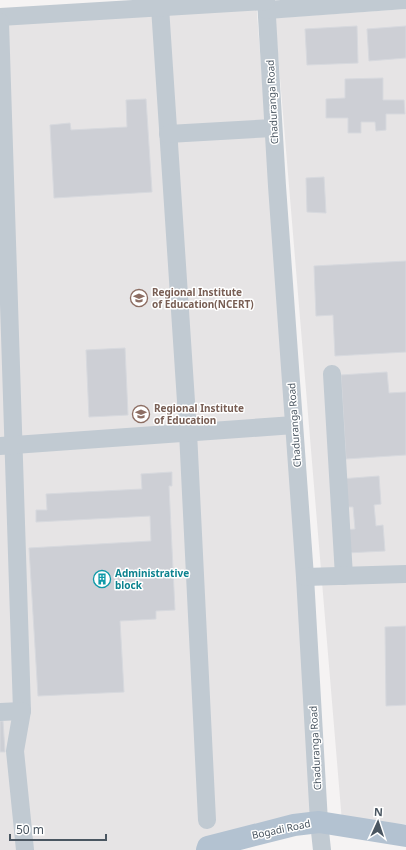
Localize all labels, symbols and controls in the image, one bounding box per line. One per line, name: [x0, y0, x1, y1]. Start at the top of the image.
street label: Chaduranga Road: [263, 59, 281, 145]
place label: Regional Institute of Education(NCERT): [152, 285, 254, 311]
school or university icon: Regional Institute of Education(NCERT): [129, 288, 149, 308]
street label: Chaduranga Road: [284, 382, 304, 468]
place label: Regional Institute of Education: [154, 401, 244, 427]
school or university icon: Regional Institute of Education: [131, 404, 151, 424]
place label: Administrative block: [115, 566, 189, 592]
building icon: Administrative block: [92, 569, 112, 589]
street label: Chaduranga Road: [306, 705, 324, 791]
north arrow: [358, 802, 398, 842]
text: N: [374, 804, 383, 819]
scale bar: [10, 816, 106, 842]
street label: Bogadi Road: [250, 816, 312, 842]
text: 50 m: [16, 821, 44, 838]

